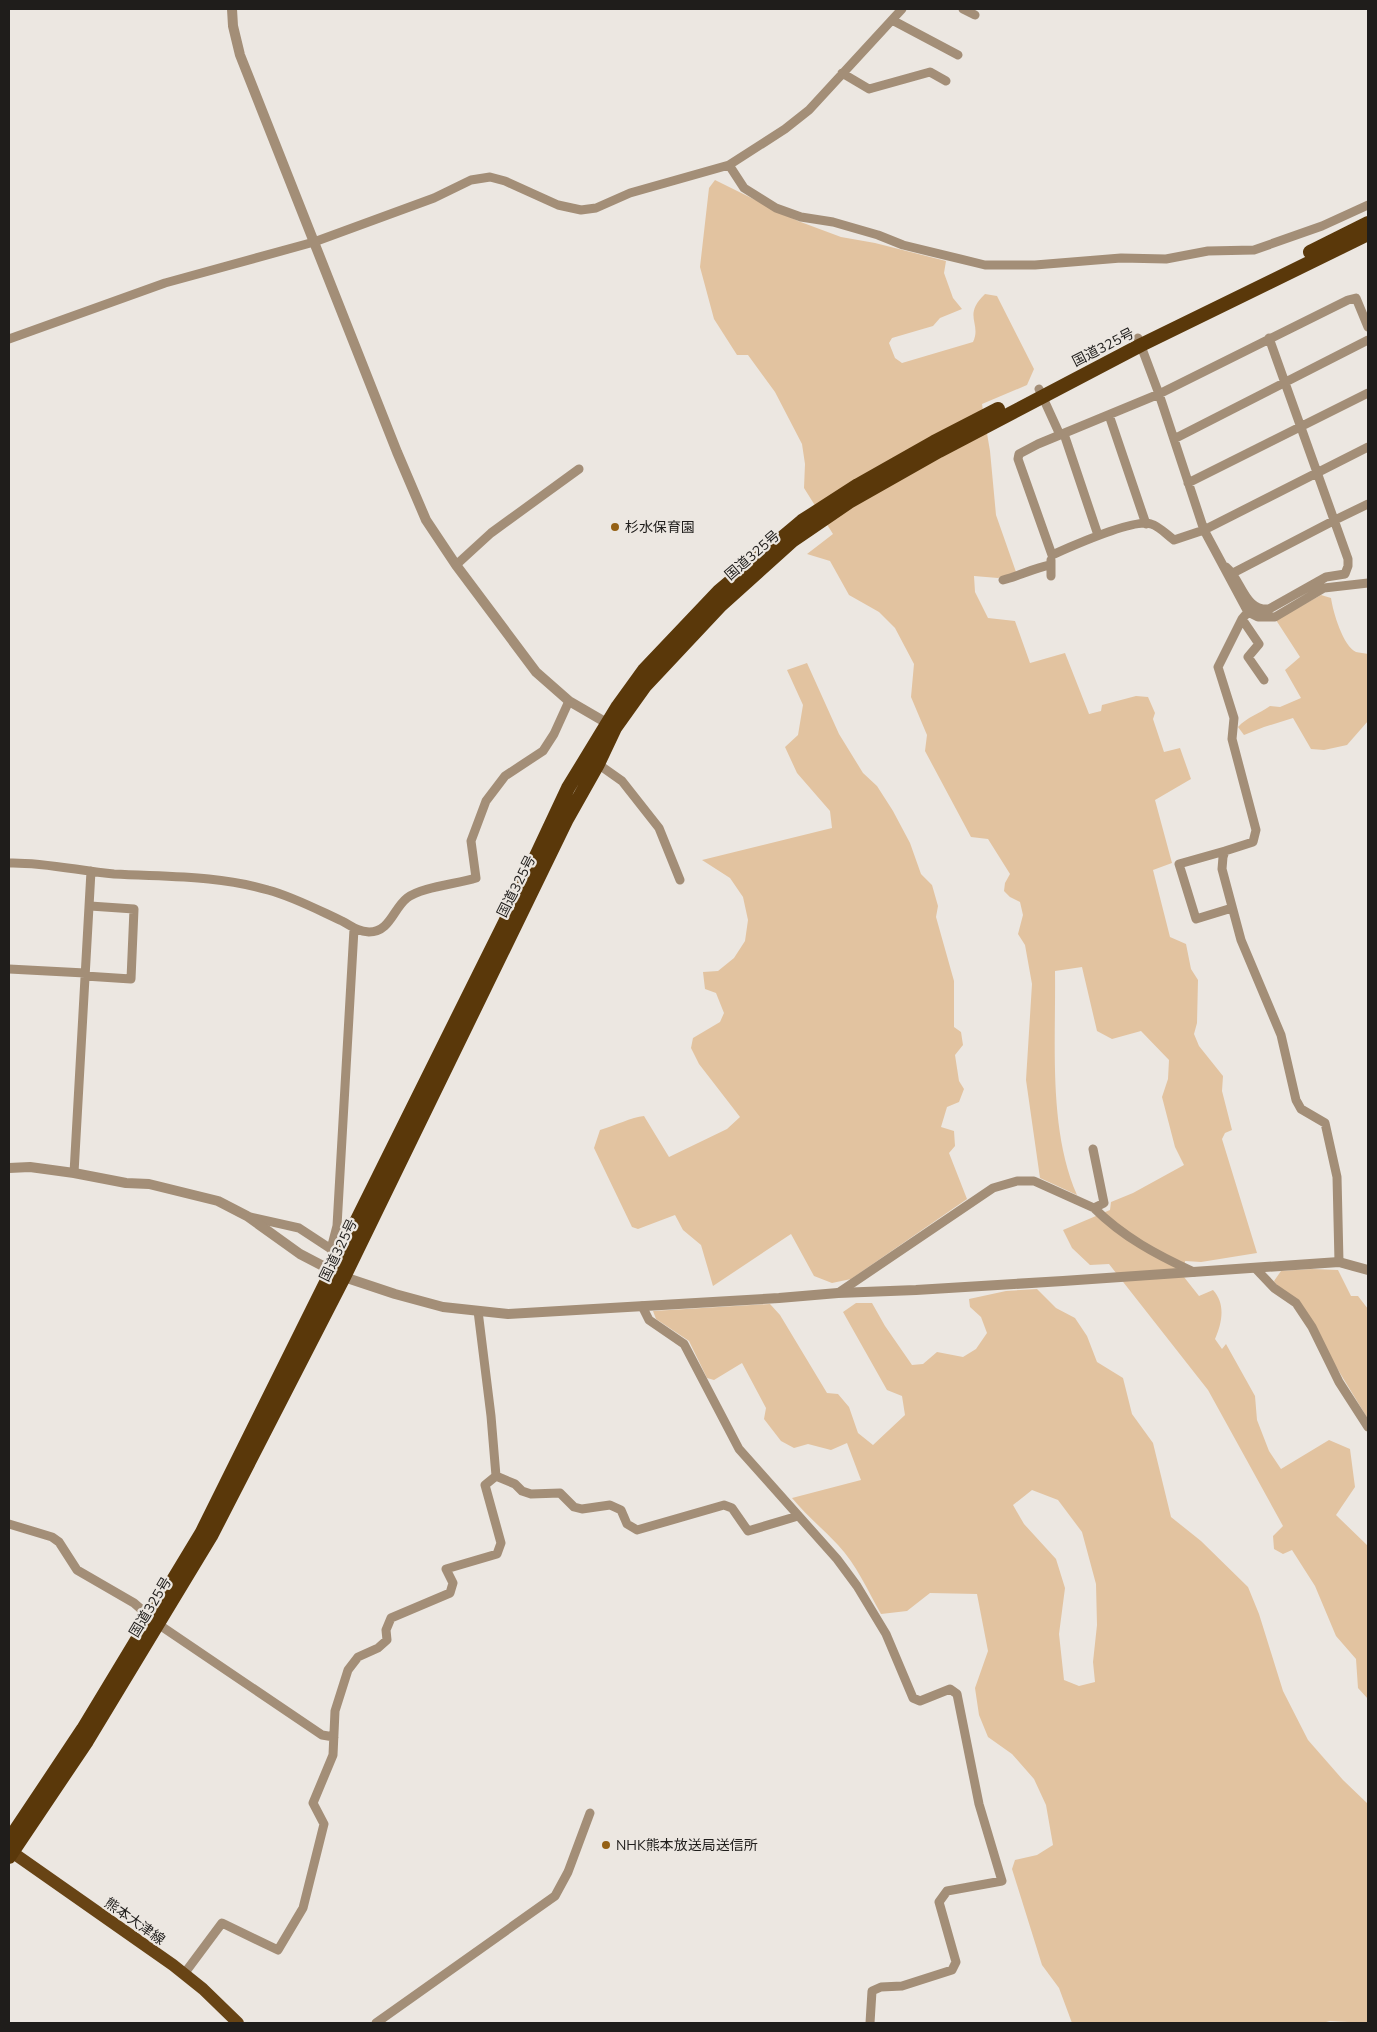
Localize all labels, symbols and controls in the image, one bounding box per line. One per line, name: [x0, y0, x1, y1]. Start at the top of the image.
street label: 国道325号: [1069, 324, 1137, 371]
place label: 杉水保育園: [625, 518, 695, 537]
marker: 杉水保育園: [609, 521, 621, 533]
street label: 国道325号: [721, 526, 784, 585]
street label: 国道325号: [493, 852, 540, 920]
street label: 国道325号: [315, 1216, 362, 1285]
street label: 国道325号: [125, 1574, 176, 1641]
place label: NHK熊本放送局送信所: [616, 1836, 758, 1855]
marker: NHK熊本放送局送信所: [600, 1839, 612, 1851]
street label: 熊本大津線: [101, 1894, 169, 1949]

